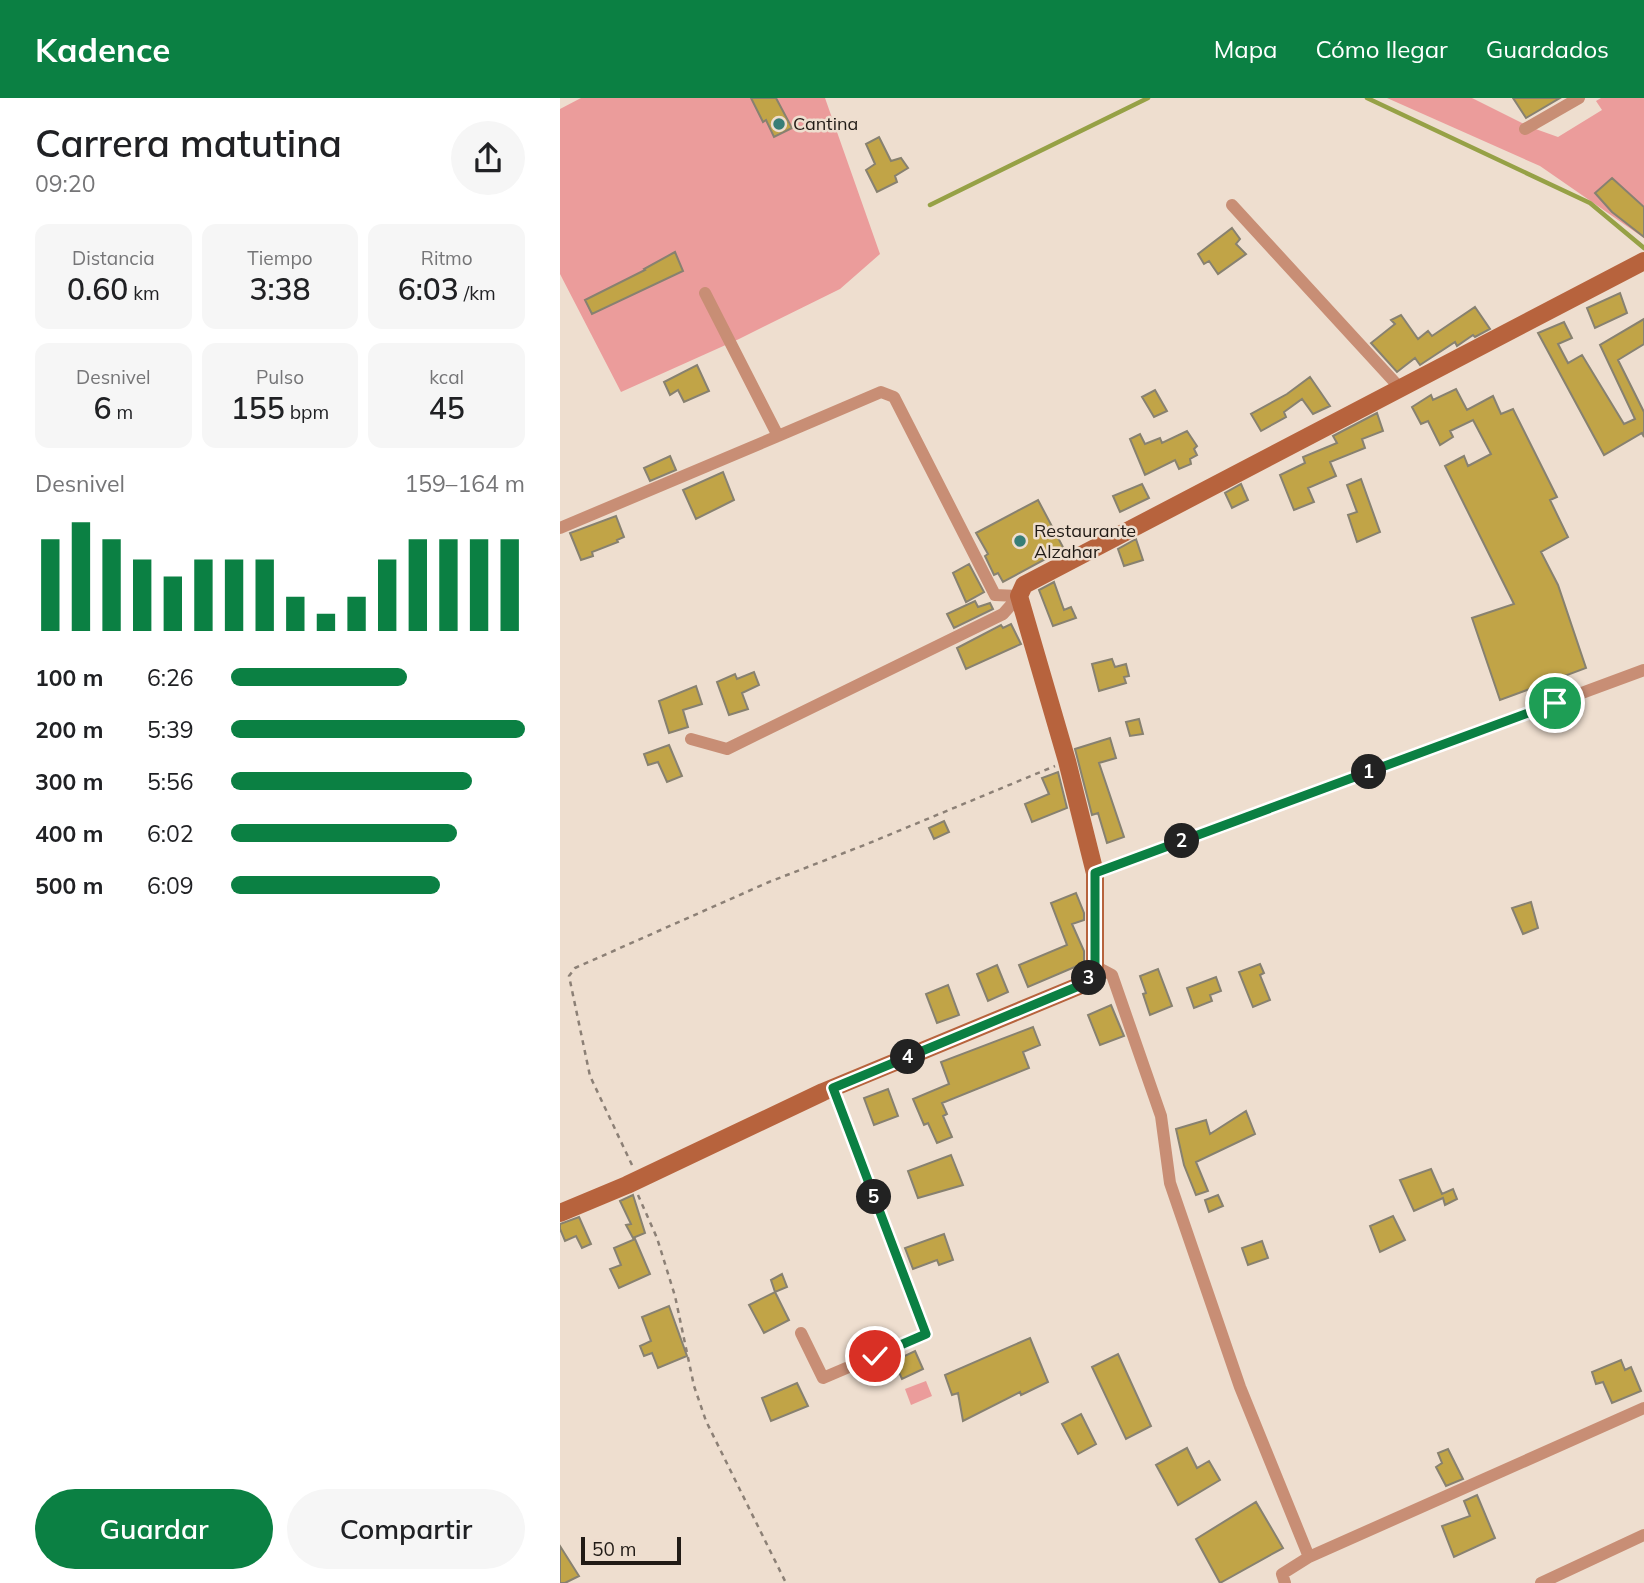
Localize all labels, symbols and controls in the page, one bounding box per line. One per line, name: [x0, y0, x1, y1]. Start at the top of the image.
text: Kadence: [35, 29, 170, 70]
text: Mapa: [1214, 34, 1277, 64]
text: Cómo llegar: [1315, 34, 1448, 64]
text: Guardados: [1486, 34, 1609, 64]
place label: Cantina: [793, 112, 858, 135]
marker: Cantina: [771, 116, 787, 132]
text: Carrera matutina: [35, 119, 342, 167]
button: share: [451, 121, 525, 195]
text: 09:20: [35, 169, 95, 198]
text: Distancia: [72, 246, 155, 270]
text: Tiempo: [247, 246, 313, 270]
text: Ritmo: [421, 246, 473, 270]
text: 0.60: [67, 270, 128, 308]
text: 3:38: [249, 270, 311, 308]
text: 6:03: [398, 270, 459, 308]
text: km: [128, 281, 160, 305]
text: /km: [459, 281, 496, 305]
text: Desnivel: [76, 365, 151, 389]
text: Pulso: [256, 365, 304, 389]
text: kcal: [429, 365, 464, 389]
text: 6: [94, 389, 112, 427]
text: 155: [231, 389, 285, 427]
text: 45: [429, 389, 465, 427]
text: m: [112, 400, 133, 424]
text: bpm: [285, 400, 329, 424]
text: Desnivel: [35, 469, 125, 498]
text: 159–164 m: [404, 469, 525, 498]
place label: Restaurante Alzahar: [1034, 519, 1136, 563]
marker: Restaurante Alzahar: [1012, 533, 1028, 549]
text: 100 m: [35, 663, 103, 692]
text: 6:26: [147, 663, 194, 692]
pin: [1525, 673, 1585, 733]
icon: arrive: [1536, 684, 1574, 722]
text: 200 m: [35, 715, 103, 744]
text: 5:39: [147, 715, 194, 744]
pin: 1: [1352, 754, 1386, 790]
text: 1: [1363, 759, 1374, 783]
text: 300 m: [35, 767, 103, 796]
text: 5:56: [147, 767, 194, 796]
text: 400 m: [35, 819, 103, 848]
text: 6:02: [147, 819, 194, 848]
pin: 2: [1164, 824, 1200, 858]
text: 2: [1176, 828, 1187, 852]
text: 500 m: [35, 871, 103, 900]
text: 6:09: [147, 871, 194, 900]
pin: 3: [1072, 960, 1106, 996]
text: 3: [1083, 965, 1094, 989]
pin: 4: [890, 1040, 926, 1074]
text: 4: [902, 1044, 913, 1068]
pin: 5: [856, 1180, 892, 1214]
text: 5: [868, 1184, 879, 1208]
pin: [845, 1326, 905, 1386]
icon: check: [856, 1337, 894, 1375]
button: Guardar: [35, 1489, 273, 1569]
button: Compartir: [287, 1489, 525, 1569]
scale bar: [581, 1534, 681, 1566]
text: 50 m: [592, 1537, 636, 1561]

